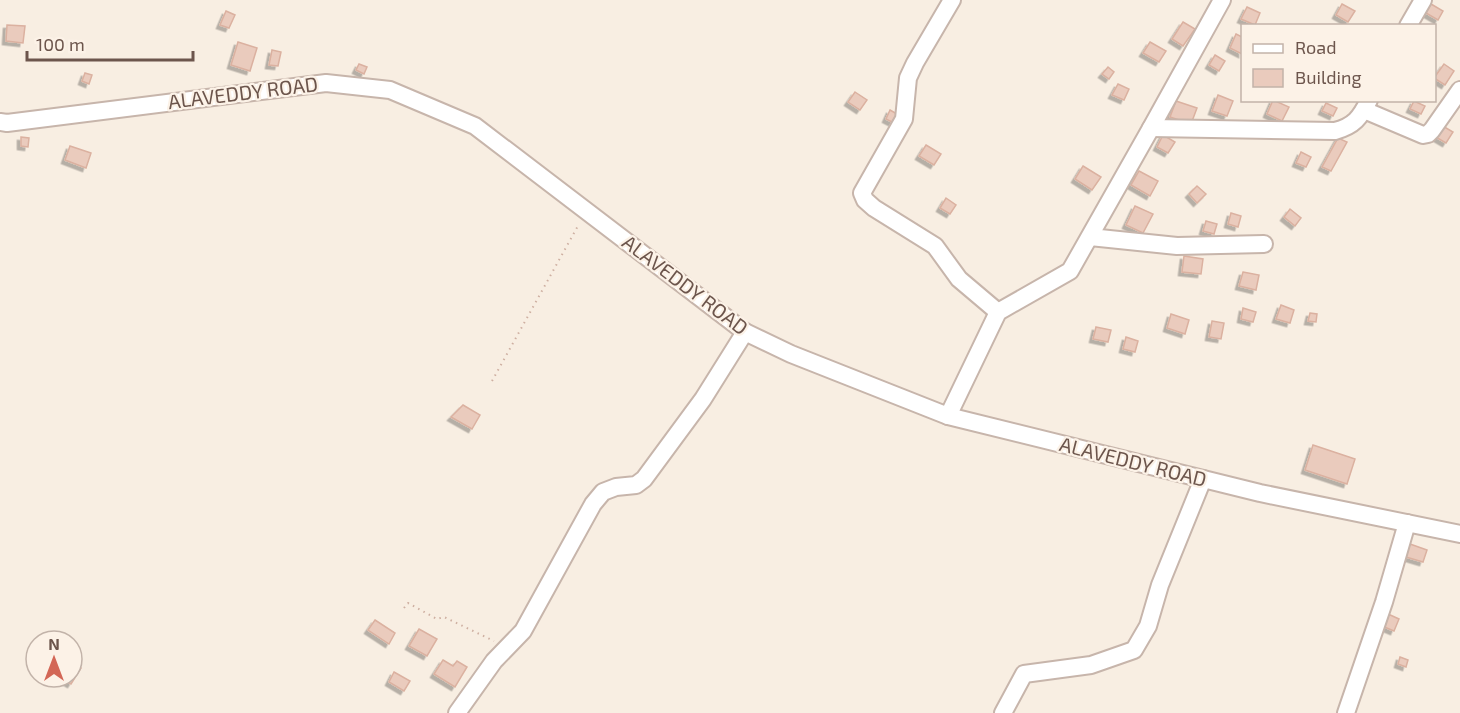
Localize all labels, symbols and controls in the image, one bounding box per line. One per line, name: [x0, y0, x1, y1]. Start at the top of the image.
scale bar: [27, 24, 194, 62]
legend: [1241, 24, 1436, 102]
text: 100 m: [36, 33, 85, 55]
text: Road: [1295, 36, 1336, 58]
text: Building: [1295, 66, 1362, 88]
street label: ALAVEDDY ROAD: [167, 71, 319, 113]
street label: ALAVEDDY ROAD: [618, 229, 753, 339]
street label: ALAVEDDY ROAD: [1057, 431, 1209, 491]
north arrow: [24, 629, 84, 689]
text: N: [48, 634, 60, 653]

